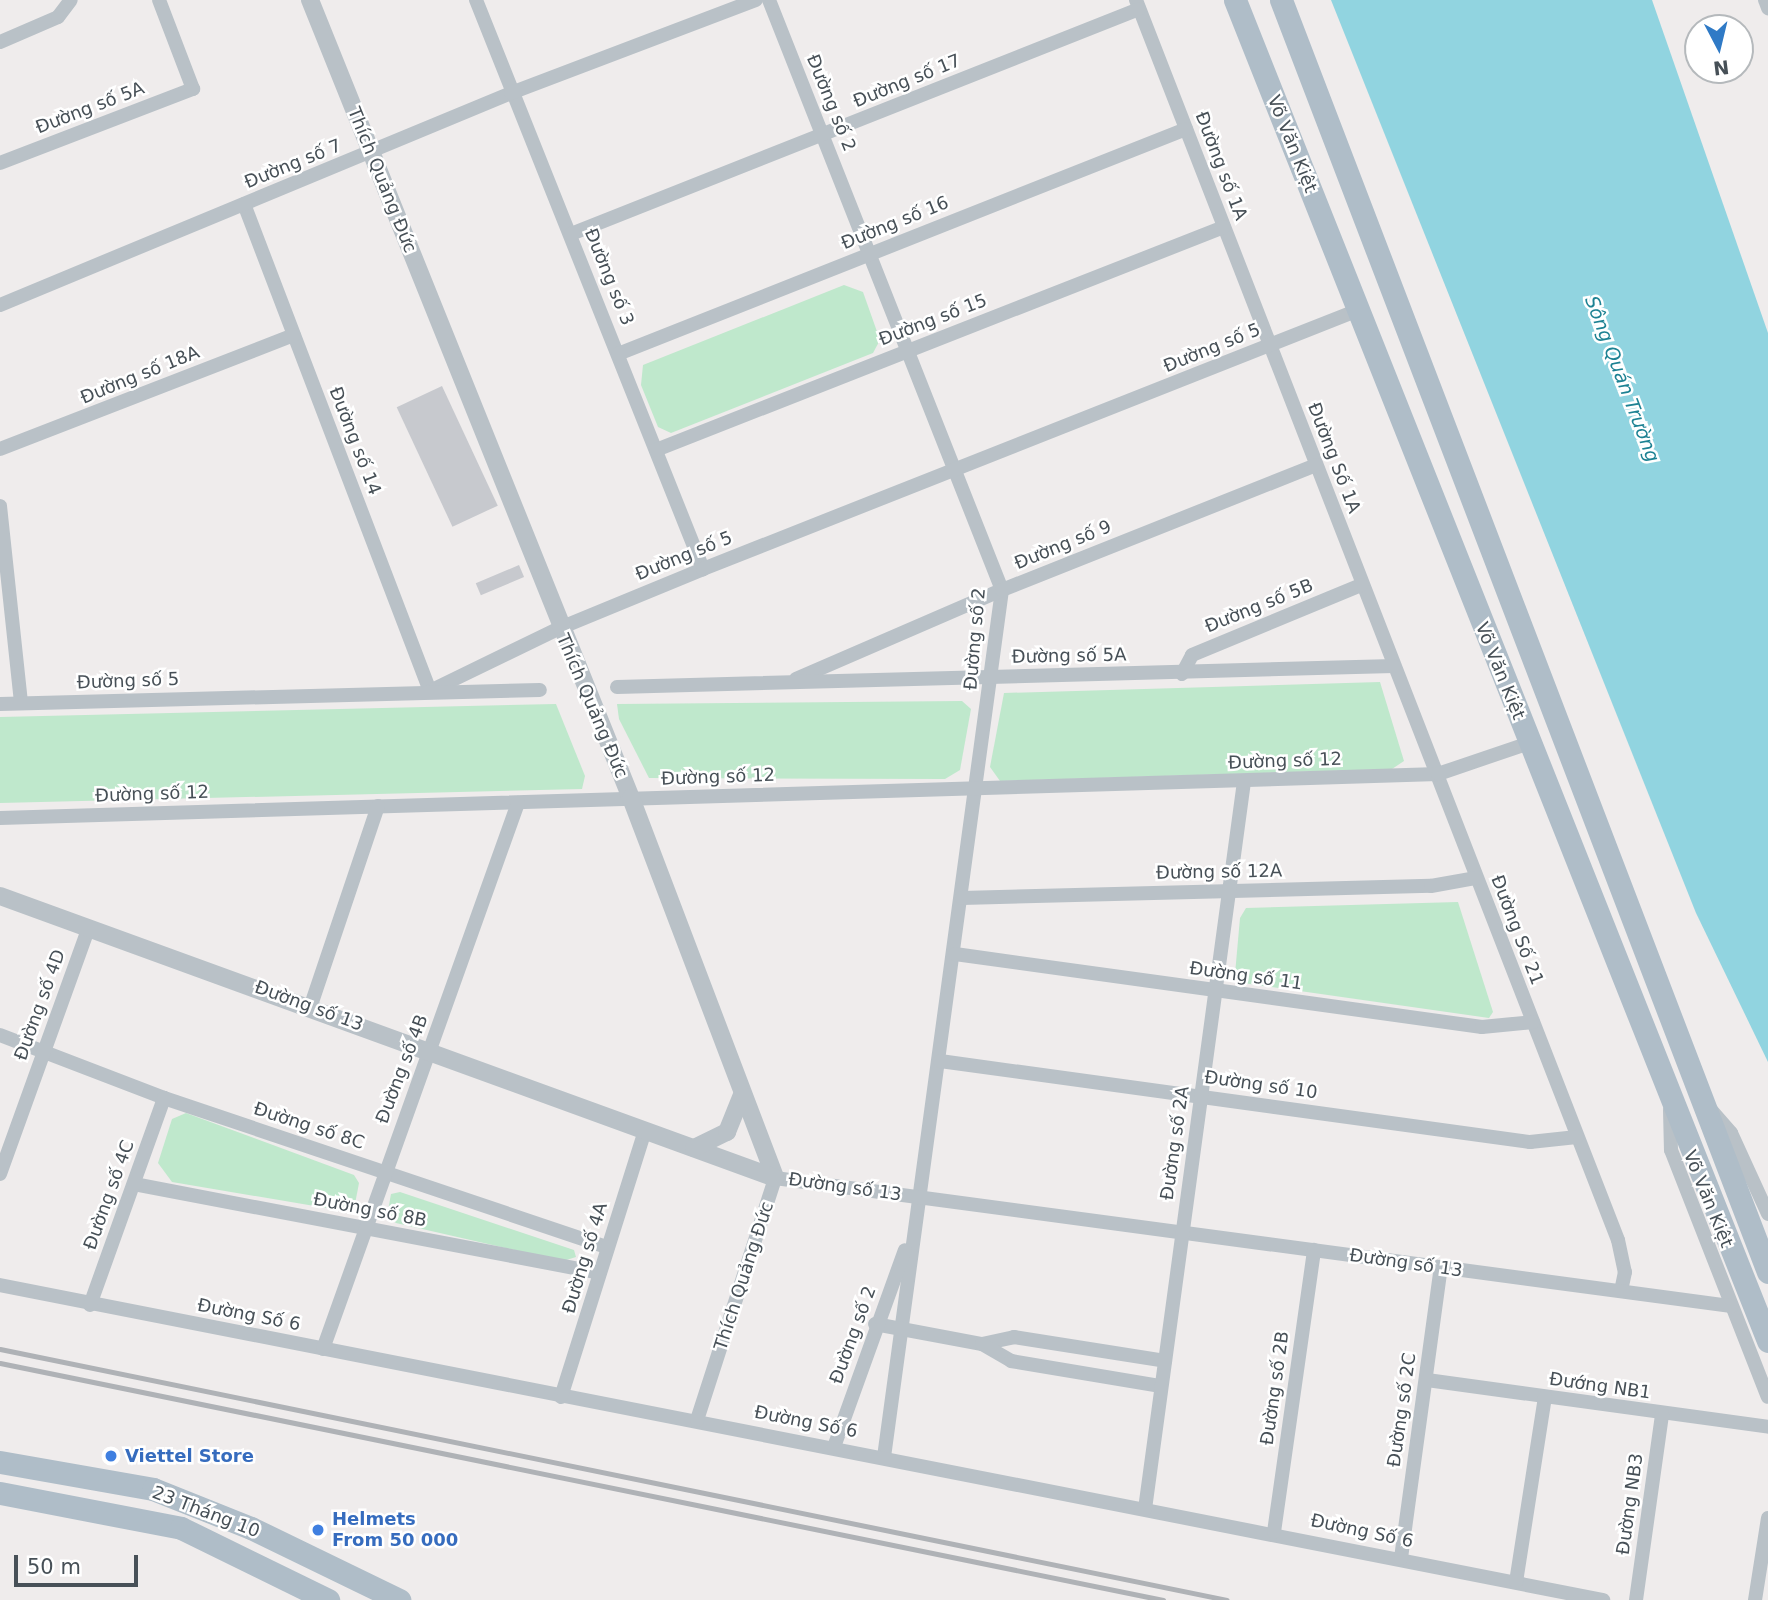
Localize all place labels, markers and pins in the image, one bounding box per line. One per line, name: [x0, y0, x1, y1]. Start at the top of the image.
place label: Viettel Store: [125, 1445, 254, 1467]
marker: Viettel Store: [103, 1448, 119, 1464]
place label: Helmets From 50 000: [332, 1509, 458, 1552]
marker: Helmets From 50 000: [310, 1522, 326, 1538]

